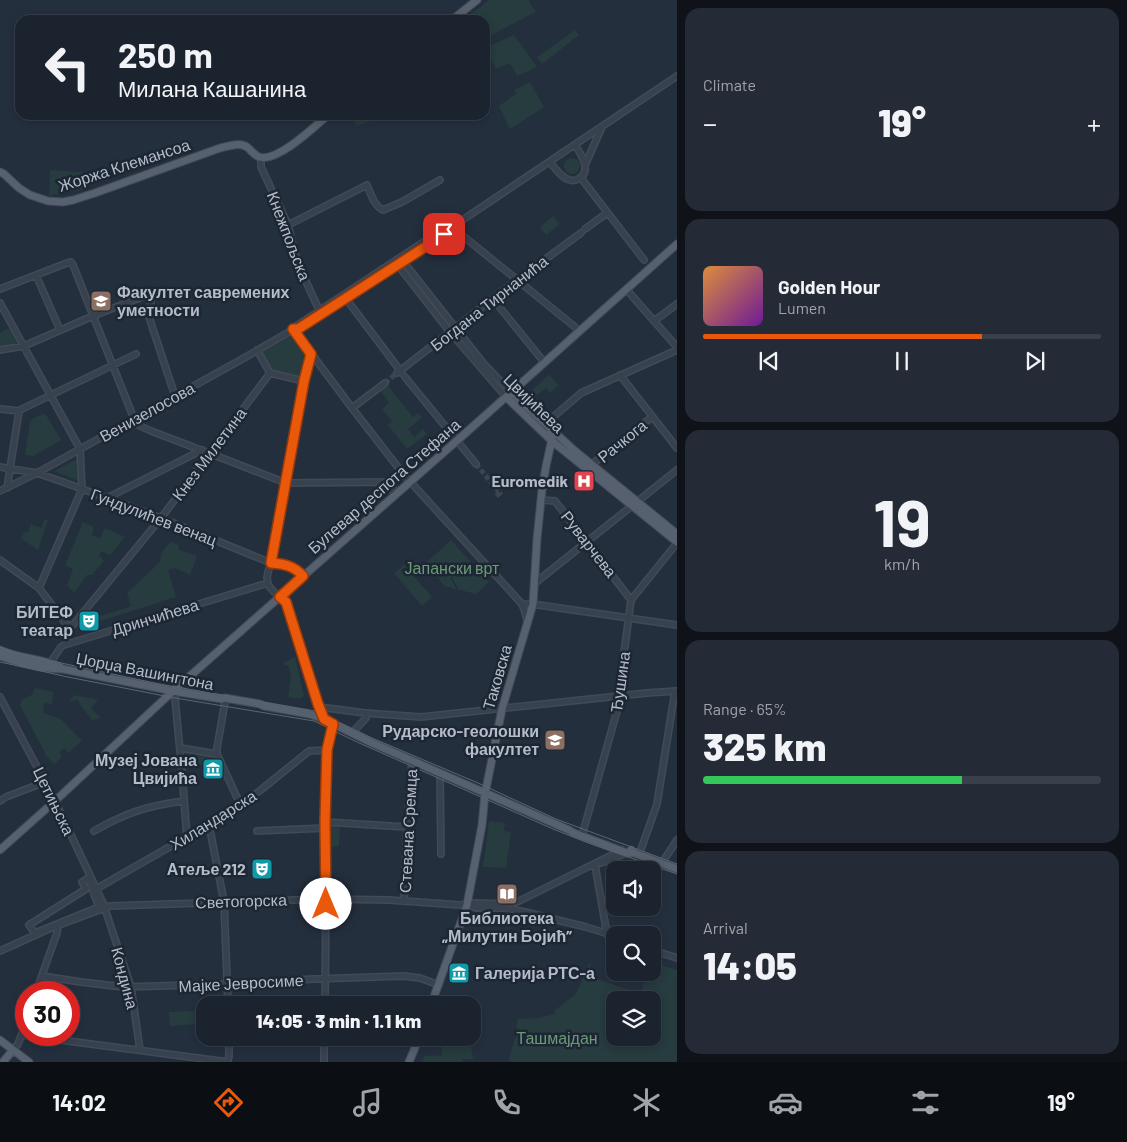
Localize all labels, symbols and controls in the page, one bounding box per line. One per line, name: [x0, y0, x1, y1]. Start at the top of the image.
text: 250 m: [118, 33, 213, 75]
icon: left: [35, 35, 100, 100]
text: Милана Кашанина: [118, 75, 306, 101]
text: Climate: [703, 75, 756, 94]
text: 19°: [878, 99, 926, 145]
text: −: [703, 106, 717, 140]
text: +: [1087, 106, 1101, 140]
street label: Жоржа Клемансоа: [56, 134, 192, 195]
street label: Кнежпољска: [264, 189, 315, 283]
pin: [423, 213, 465, 255]
icon: arrive: [430, 220, 458, 248]
street label: Богдана Тирнанића: [426, 251, 551, 354]
text: Golden Hour: [778, 275, 880, 298]
place label: Факултет савремених уметности: [117, 282, 289, 319]
school or university icon: Факултет савремених уметности: [89, 289, 113, 313]
text: Lumen: [778, 298, 826, 317]
icon: previous: [755, 347, 783, 375]
icon: pause: [888, 347, 916, 375]
icon: next: [1021, 347, 1049, 375]
street label: Цвијићева: [500, 369, 569, 436]
street label: Венизелосова: [96, 378, 198, 445]
street label: Кнез Милетина: [168, 403, 250, 504]
street label: Булевар деспота Стефана: [304, 414, 464, 557]
street label: Рачкога: [593, 415, 650, 466]
hospital icon: Euromedik: [572, 469, 596, 493]
place label: Euromedik: [491, 471, 568, 490]
text: 19: [873, 482, 931, 560]
street label: Гундулићев венац: [89, 484, 220, 549]
street label: Руварчева: [558, 507, 621, 581]
text: km/h: [884, 554, 920, 573]
park label: Јапански врт: [405, 558, 500, 577]
street label: Дринчићева: [109, 594, 201, 639]
place label: БИТЕФ театар: [16, 602, 73, 639]
theatre icon: БИТЕФ театар: [77, 609, 101, 633]
street label: Таковска: [478, 642, 515, 711]
street label: Џорџа Вашингтона: [75, 648, 216, 693]
street label: Ђушина: [606, 650, 633, 714]
text: Range · 65%: [703, 699, 786, 718]
place label: Рударско-геолошки факултет: [382, 721, 539, 758]
text: 325 km: [703, 723, 826, 769]
school or university icon: Рударско-геолошки факултет: [543, 728, 567, 752]
place label: Музеј Јована Цвијића: [95, 750, 197, 787]
museum icon: Музеј Јована Цвијића: [201, 757, 225, 781]
street label: Цетињска: [30, 763, 79, 838]
street label: Стевана Сремца: [395, 768, 420, 893]
street label: Хиландарска: [166, 785, 259, 854]
theatre icon: Атеље 212: [250, 857, 274, 881]
place label: Атеље 212: [167, 859, 246, 878]
map controls: [606, 861, 661, 1046]
button: sound: [606, 861, 661, 916]
position arrow: [299, 877, 351, 929]
library icon: Библиотека „Милутин Бојић”: [495, 882, 519, 906]
street label: Светогорска: [195, 889, 287, 912]
place label: Библиотека „Милутин Бојић”: [442, 908, 572, 945]
text: Arrival: [703, 918, 748, 937]
button: search: [606, 926, 661, 981]
text: 14:05: [703, 942, 797, 988]
street label: Кондина: [108, 945, 143, 1011]
museum icon: Галерија РТС-а: [447, 961, 471, 985]
place label: Галерија РТС-а: [475, 963, 595, 982]
street label: Мајке Јевросиме: [178, 970, 304, 995]
speed limit sign: 30: [15, 981, 80, 1046]
button: layers: [606, 991, 661, 1046]
text: 14:05 · 3 min · 1.1 km: [256, 1009, 421, 1032]
park label: Ташмајдан: [516, 1028, 598, 1047]
icon: directions: [211, 1085, 246, 1120]
icon: music: [350, 1085, 385, 1120]
icon: phone: [489, 1085, 524, 1120]
icon: climate: [629, 1085, 664, 1120]
icon: car: [768, 1085, 803, 1120]
icon: filters: [908, 1085, 943, 1120]
text: 14:02: [52, 1089, 106, 1115]
text: 19°: [1047, 1089, 1075, 1115]

